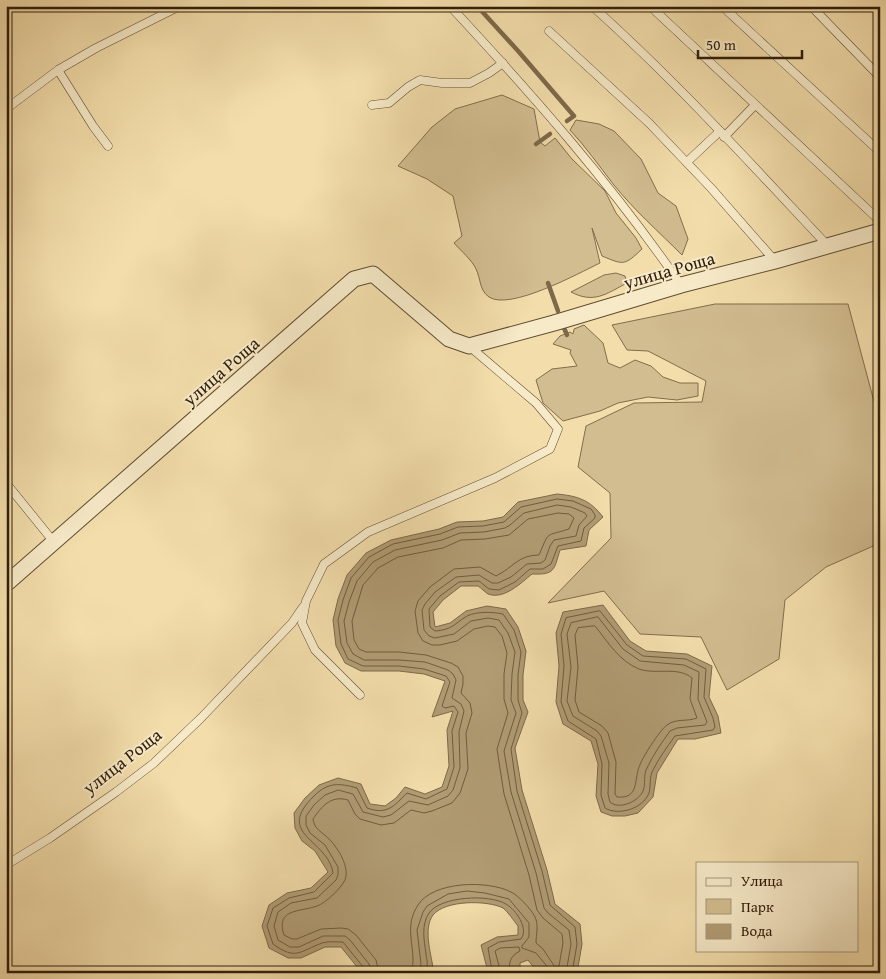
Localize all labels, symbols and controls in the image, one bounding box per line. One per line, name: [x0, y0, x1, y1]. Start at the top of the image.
scale bar: [698, 28, 802, 60]
text: 50 m: [706, 34, 737, 55]
street label: улица Роща: [619, 244, 718, 296]
street label: улица Роща: [176, 330, 266, 413]
street label: улица Роща: [76, 721, 168, 801]
legend: [696, 862, 858, 952]
text: Улица: [741, 870, 784, 891]
text: Парк: [741, 896, 774, 917]
text: Вода: [741, 920, 773, 941]

